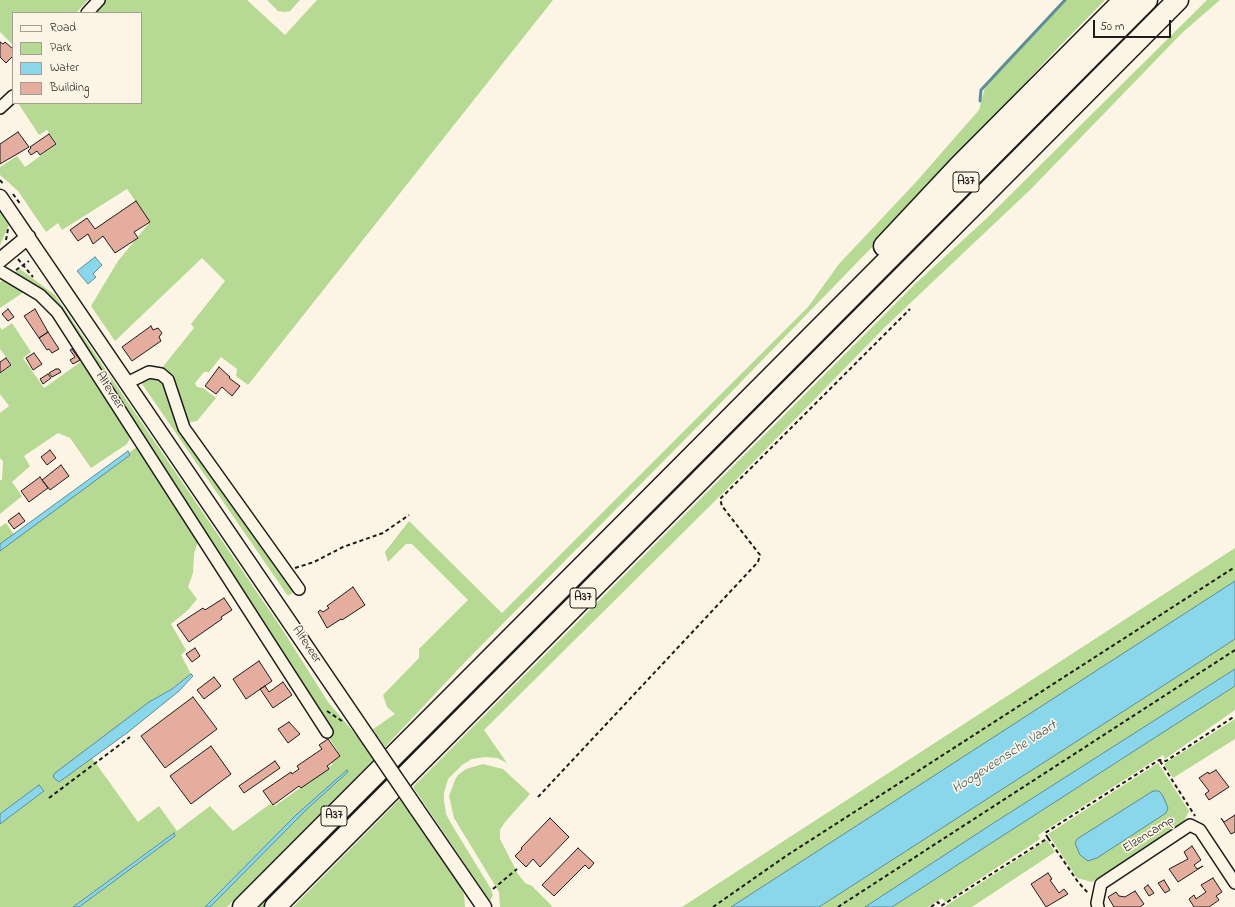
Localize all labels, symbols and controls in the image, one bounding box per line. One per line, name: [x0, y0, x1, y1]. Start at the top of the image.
legend: [12, 12, 142, 104]
scale bar: [1095, 12, 1173, 38]
text: 50 m: [1100, 18, 1124, 36]
text: Road: [50, 19, 76, 37]
text: Park: [50, 39, 72, 57]
text: Water: [50, 59, 79, 77]
text: Building: [50, 79, 89, 97]
road number: A37: [953, 172, 979, 192]
street label: Alteveer: [91, 369, 127, 413]
road number: A37: [570, 588, 596, 608]
street label: Alteveer: [288, 623, 324, 667]
water label: Hoogeveensche Vaart: [950, 718, 1060, 798]
road number: A37: [321, 806, 347, 826]
street label: Elzencamp: [1121, 813, 1177, 857]

